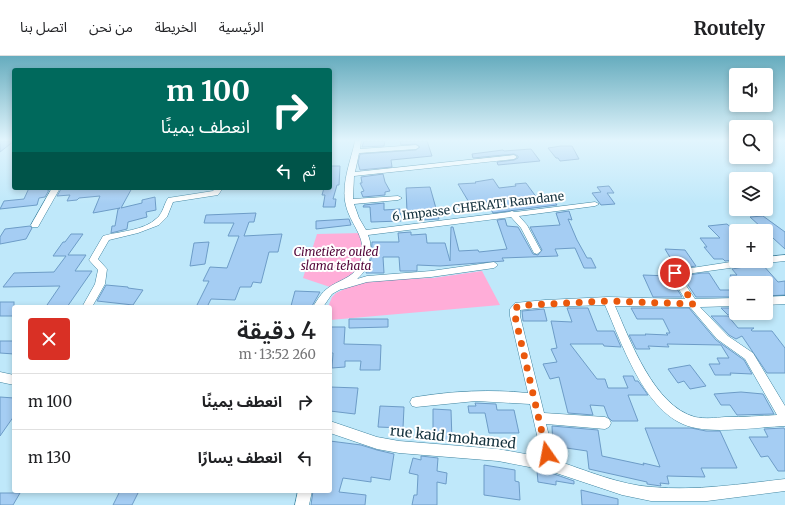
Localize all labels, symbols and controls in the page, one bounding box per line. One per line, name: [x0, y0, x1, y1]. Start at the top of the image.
text: Routely: [694, 16, 765, 40]
text: اتصل بنا: [20, 18, 67, 36]
text: من نحن: [89, 18, 133, 36]
text: الخريطة: [155, 18, 197, 36]
text: الرئيسية: [219, 18, 264, 36]
map controls: [729, 68, 773, 320]
button: sound: [729, 68, 773, 112]
text: 100 m: [166, 73, 250, 109]
icon: right: [264, 84, 316, 136]
text: انعطف يمينًا: [161, 115, 250, 138]
button: search: [729, 120, 773, 164]
icon: left: [273, 160, 295, 182]
text: ثم: [303, 161, 316, 180]
button: layers: [729, 172, 773, 216]
street label: 6 Impasse CHERATI Ramdane: [391, 188, 565, 224]
button: +: [729, 224, 773, 268]
park label: Cimetière ouled slama tehata: [293, 244, 379, 273]
pin: [658, 256, 692, 290]
icon: arrive: [664, 262, 686, 284]
button: −: [729, 276, 773, 320]
text: 4 دقيقة: [237, 315, 316, 346]
button: close: [28, 318, 70, 360]
text: 260 m · 13:52: [239, 346, 316, 363]
icon: right: [294, 391, 316, 413]
text: 100 m: [28, 392, 72, 411]
text: انعطف يمينًا: [202, 392, 282, 411]
street label: rue kaid mohamed: [389, 421, 518, 453]
position arrow: [526, 433, 568, 475]
icon: left: [294, 447, 316, 469]
text: 130 m: [28, 448, 71, 467]
text: انعطف يسارًا: [198, 448, 282, 467]

